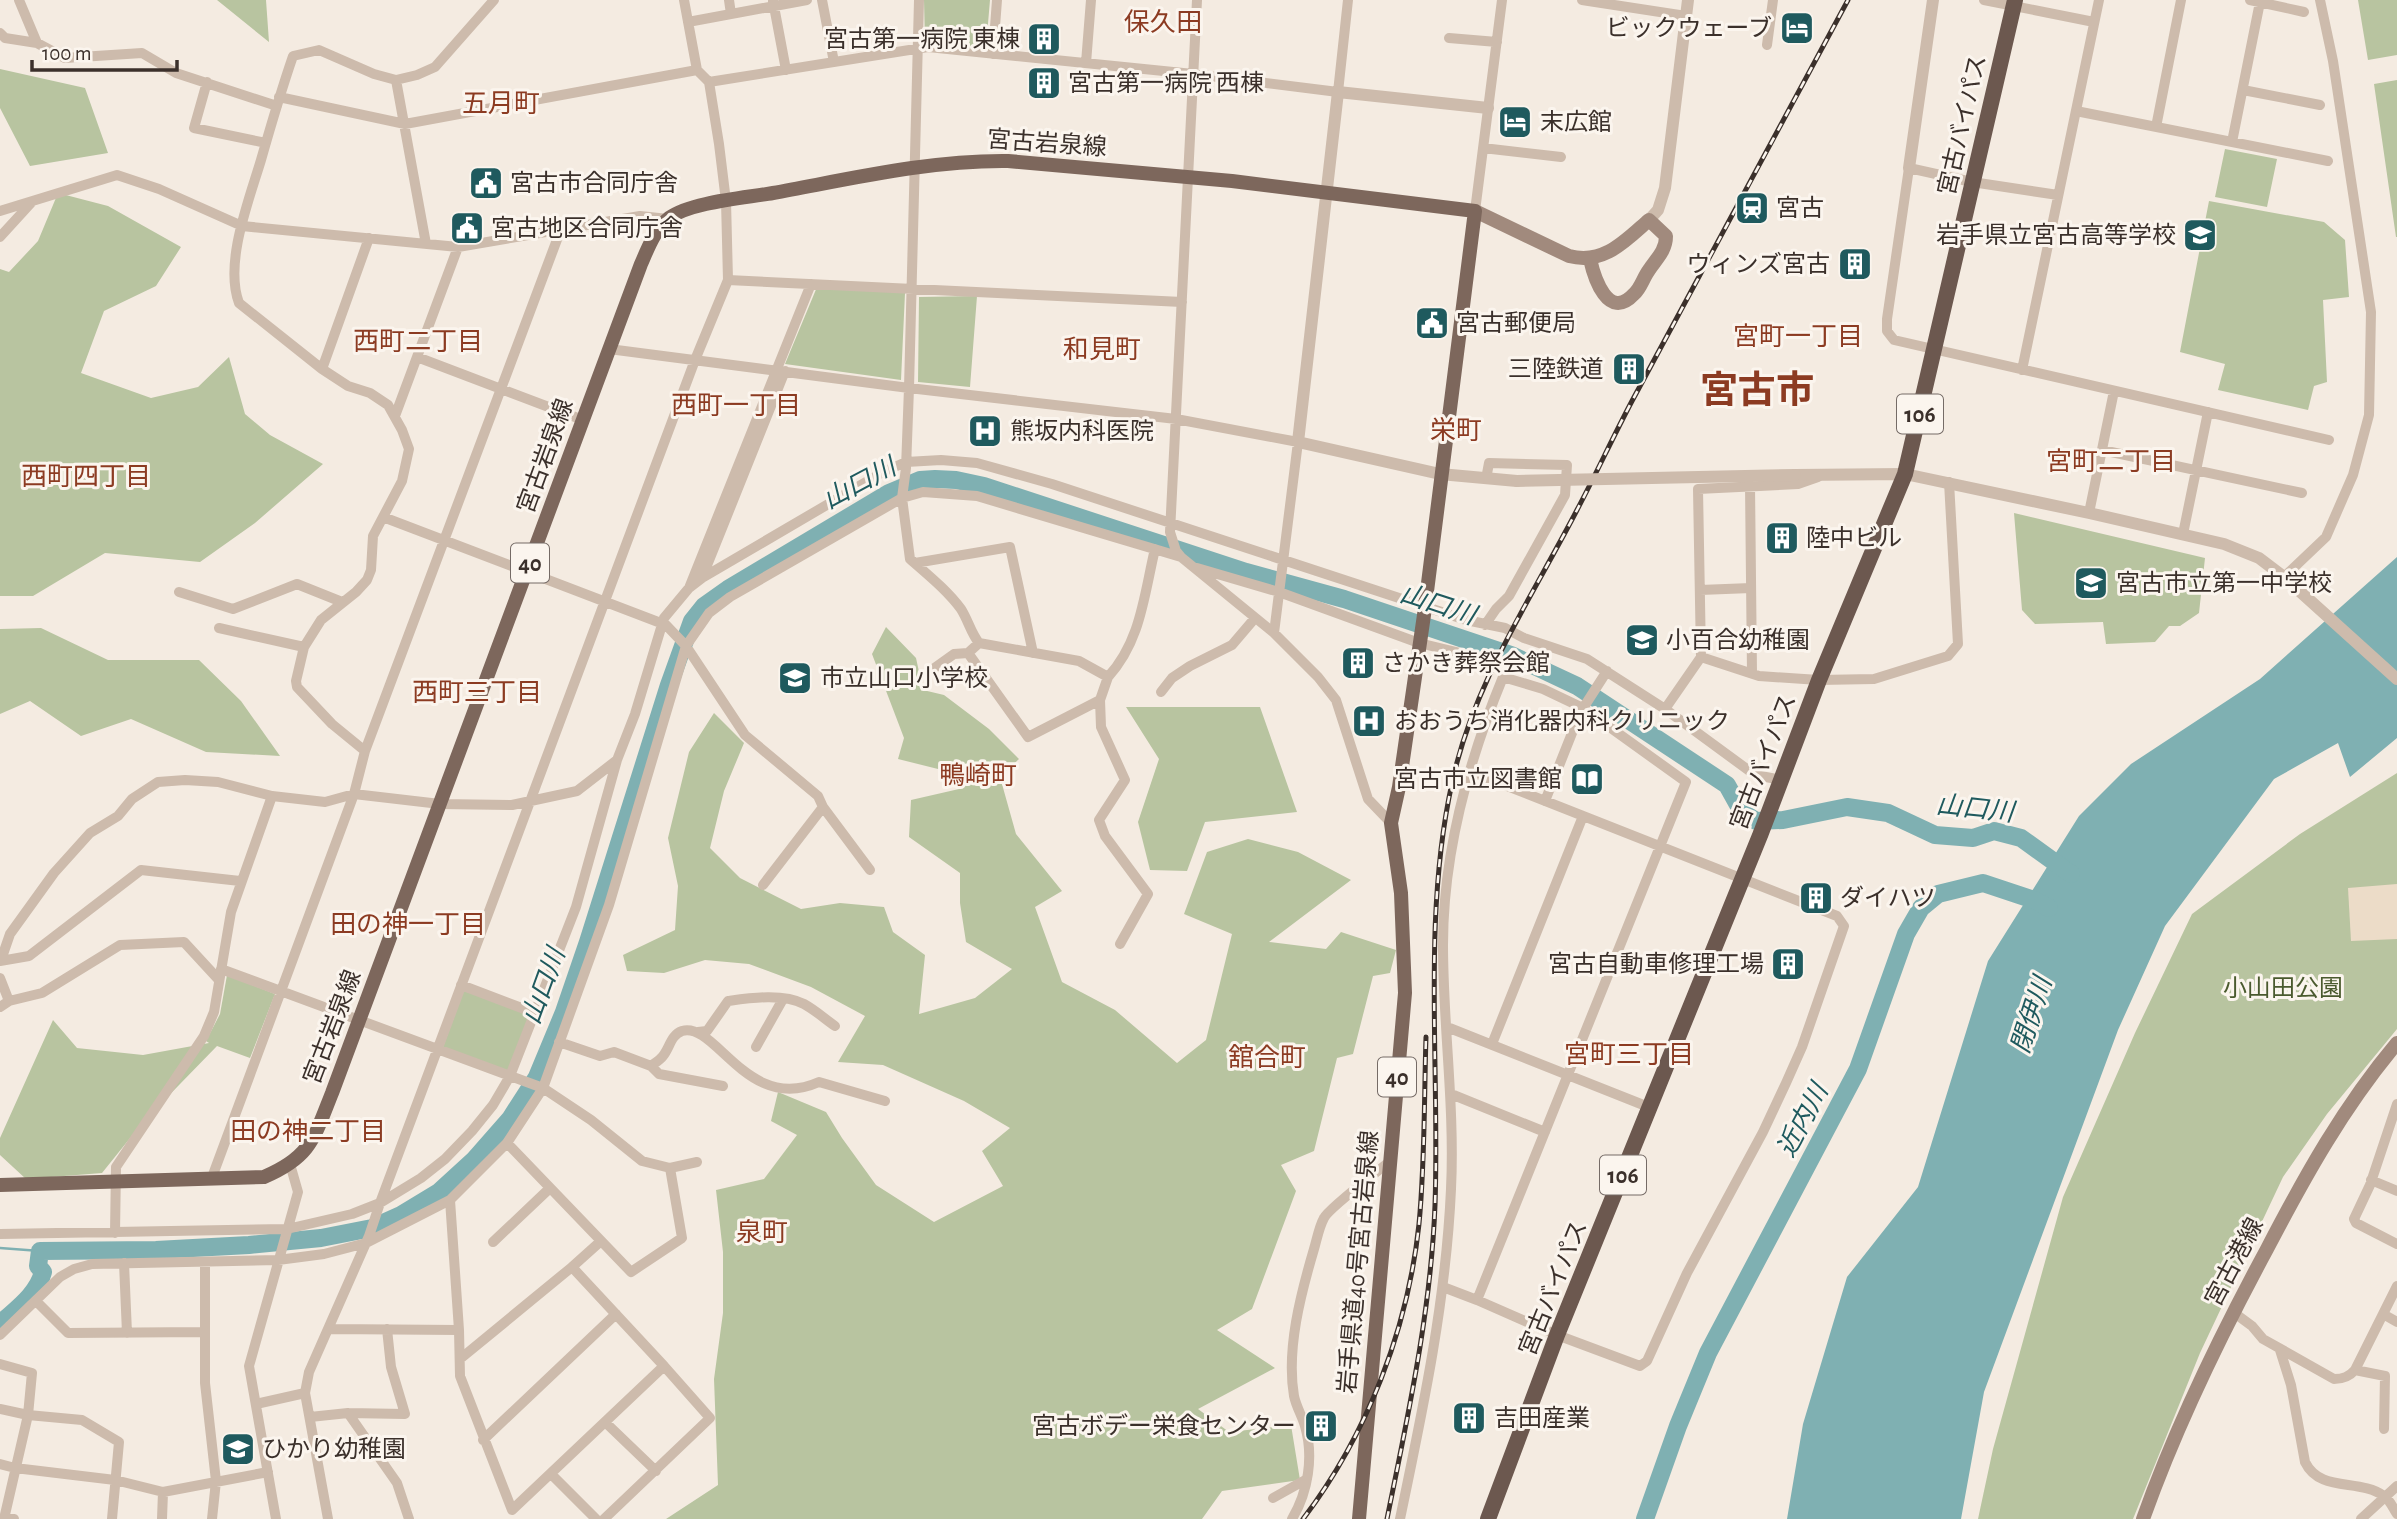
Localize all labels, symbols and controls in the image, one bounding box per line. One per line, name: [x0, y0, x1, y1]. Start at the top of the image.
district label: 保久田: [1124, 8, 1202, 36]
hotel icon: ビックウェーブ: [1778, 9, 1816, 47]
place label: ビックウェーブ: [1605, 15, 1772, 41]
building icon: 宮古第一病院 東棟: [1025, 20, 1063, 58]
place label: 宮古第一病院 東棟: [824, 26, 1020, 52]
scale bar: [32, 28, 177, 72]
text: 100 m: [42, 43, 92, 64]
street label: 宮古バイパス: [1933, 52, 1991, 198]
building icon: 宮古第一病院 西棟: [1025, 64, 1063, 102]
place label: 宮古第一病院 西棟: [1068, 70, 1264, 96]
district label: 五月町: [462, 91, 540, 117]
hotel icon: 末広館: [1496, 103, 1534, 141]
place label: 末広館: [1540, 109, 1612, 135]
street label: 宮古岩泉線: [986, 126, 1108, 160]
public building icon: 宮古市合同庁舎: [467, 164, 505, 202]
place label: 宮古市合同庁舎: [510, 170, 678, 196]
station icon: 宮古: [1733, 189, 1771, 227]
place label: 宮古: [1776, 195, 1824, 221]
public building icon: 宮古地区合同庁舎: [448, 209, 486, 247]
place label: 宮古地区合同庁舎: [491, 215, 683, 241]
school or university icon: 岩手県立宮古高等学校: [2181, 216, 2219, 254]
place label: 岩手県立宮古高等学校: [1936, 222, 2176, 248]
building icon: ウィンズ宮古: [1836, 245, 1874, 283]
place label: ウィンズ宮古: [1686, 251, 1830, 277]
public building icon: 宮古郵便局: [1413, 304, 1451, 342]
place label: 宮古郵便局: [1456, 310, 1576, 336]
district label: 宮町一丁目: [1733, 323, 1863, 350]
district label: 西町二丁目: [353, 329, 483, 355]
district label: 和見町: [1063, 336, 1141, 363]
building icon: 三陸鉄道: [1610, 350, 1648, 388]
place label: 三陸鉄道: [1508, 356, 1604, 382]
district label: 宮古市: [1700, 370, 1814, 411]
district label: 西町一丁目: [671, 393, 801, 419]
road number: 106: [1897, 394, 1943, 434]
street label: 宮古岩泉線: [512, 395, 578, 517]
hospital icon: 熊坂内科医院: [966, 412, 1004, 450]
district label: 栄町: [1430, 417, 1482, 444]
place label: 熊坂内科医院: [1010, 418, 1154, 444]
district label: 宮町二丁目: [2046, 448, 2176, 475]
water label: 山口川: [818, 452, 903, 514]
district label: 西町四丁目: [21, 464, 151, 490]
building icon: 陸中ビル: [1763, 519, 1801, 557]
place label: 陸中ビル: [1806, 525, 1902, 551]
road number: 40: [511, 544, 549, 582]
school or university icon: 宮古市立第一中学校: [2072, 564, 2110, 602]
place label: 宮古市立第一中学校: [2116, 570, 2332, 596]
water label: 山口川: [1397, 580, 1482, 630]
school or university icon: 小百合幼稚園: [1623, 621, 1661, 659]
place label: 小百合幼稚園: [1666, 627, 1810, 653]
building icon: さかき葬祭会館: [1339, 644, 1377, 682]
place label: さかき葬祭会館: [1382, 650, 1550, 676]
school or university icon: 市立山口小学校: [776, 659, 814, 697]
place label: 市立山口小学校: [820, 665, 988, 691]
district label: 西町三丁目: [412, 680, 542, 706]
street label: 宮古バイパス: [1725, 690, 1801, 834]
hospital icon: おおうち消化器内科クリニック: [1350, 702, 1388, 740]
place label: おおうち消化器内科クリニック: [1394, 708, 1730, 734]
library icon: 宮古市立図書館: [1568, 760, 1606, 798]
district label: 鴨崎町: [939, 762, 1017, 789]
place label: 宮古市立図書館: [1394, 766, 1562, 792]
water label: 山口川: [1935, 791, 2018, 826]
building icon: ダイハツ: [1797, 879, 1835, 917]
place label: ダイハツ: [1840, 885, 1936, 911]
district label: 田の神一丁目: [330, 911, 486, 938]
water label: 山口川: [517, 942, 571, 1027]
building icon: 宮古自動車修理工場: [1769, 945, 1807, 983]
place label: 宮古自動車修理工場: [1548, 951, 1764, 977]
street label: 宮古岩泉線: [298, 966, 366, 1088]
water label: 閉伊川: [2007, 971, 2057, 1056]
park label: 小山田公園: [2223, 976, 2343, 1001]
district label: 宮町三丁目: [1564, 1041, 1694, 1068]
district label: 舘合町: [1228, 1044, 1306, 1071]
road number: 40: [1378, 1058, 1416, 1096]
water label: 近内川: [1772, 1077, 1834, 1161]
district label: 田の神二丁目: [230, 1118, 386, 1145]
street label: 岩手県道40号宮古岩泉線: [1334, 1129, 1382, 1395]
road number: 106: [1600, 1156, 1646, 1194]
street label: 宮古港線: [2200, 1214, 2268, 1310]
street label: 宮古バイパス: [1514, 1217, 1592, 1359]
district label: 泉町: [736, 1219, 788, 1246]
building icon: 吉田産業: [1450, 1399, 1488, 1437]
place label: 吉田産業: [1494, 1405, 1590, 1431]
building icon: 宮古ボデー栄食センター: [1302, 1407, 1340, 1445]
place label: 宮古ボデー栄食センター: [1032, 1413, 1296, 1439]
school or university icon: ひかり幼稚園: [219, 1430, 257, 1468]
place label: ひかり幼稚園: [262, 1436, 406, 1462]

